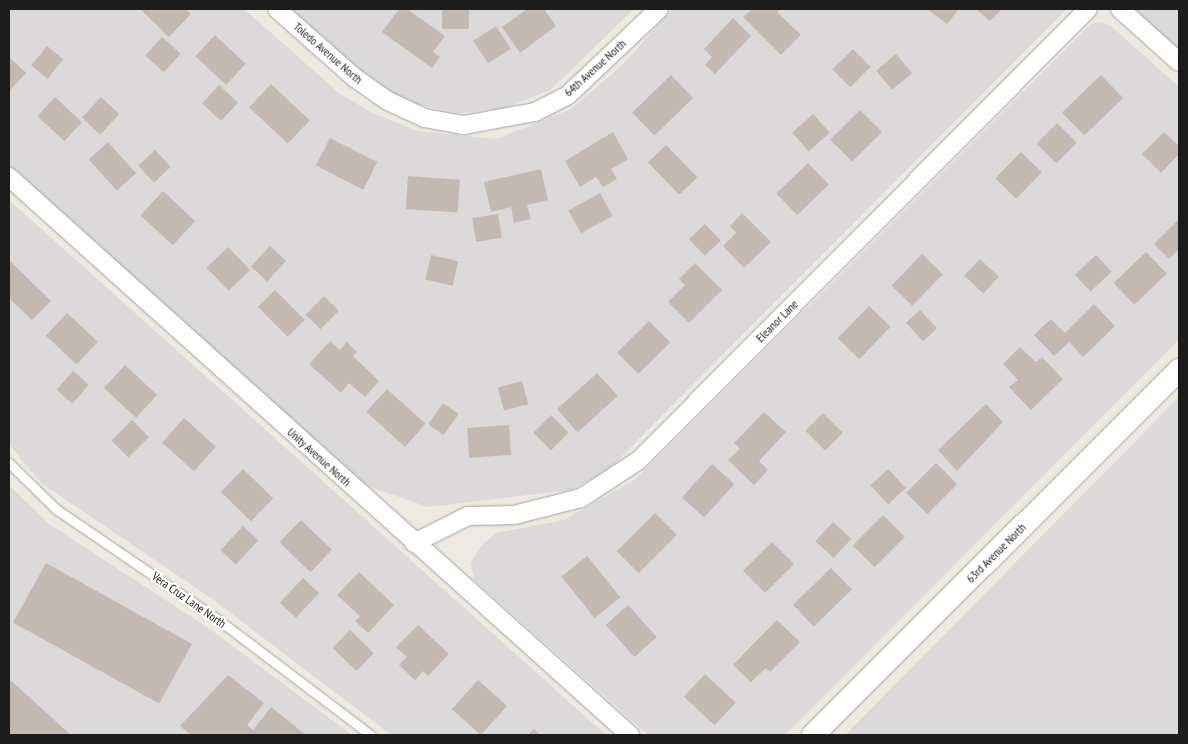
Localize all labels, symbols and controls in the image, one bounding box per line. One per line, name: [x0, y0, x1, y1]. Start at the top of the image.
street label: Toledo Avenue North: [291, 19, 365, 87]
street label: 64th Avenue North: [561, 36, 629, 100]
street label: Eleanor Lane: [753, 297, 801, 345]
street label: Unity Avenue North: [284, 425, 354, 489]
street label: 63rd Avenue North: [963, 520, 1029, 586]
street label: Vera Cruz Lane North: [149, 569, 229, 631]

